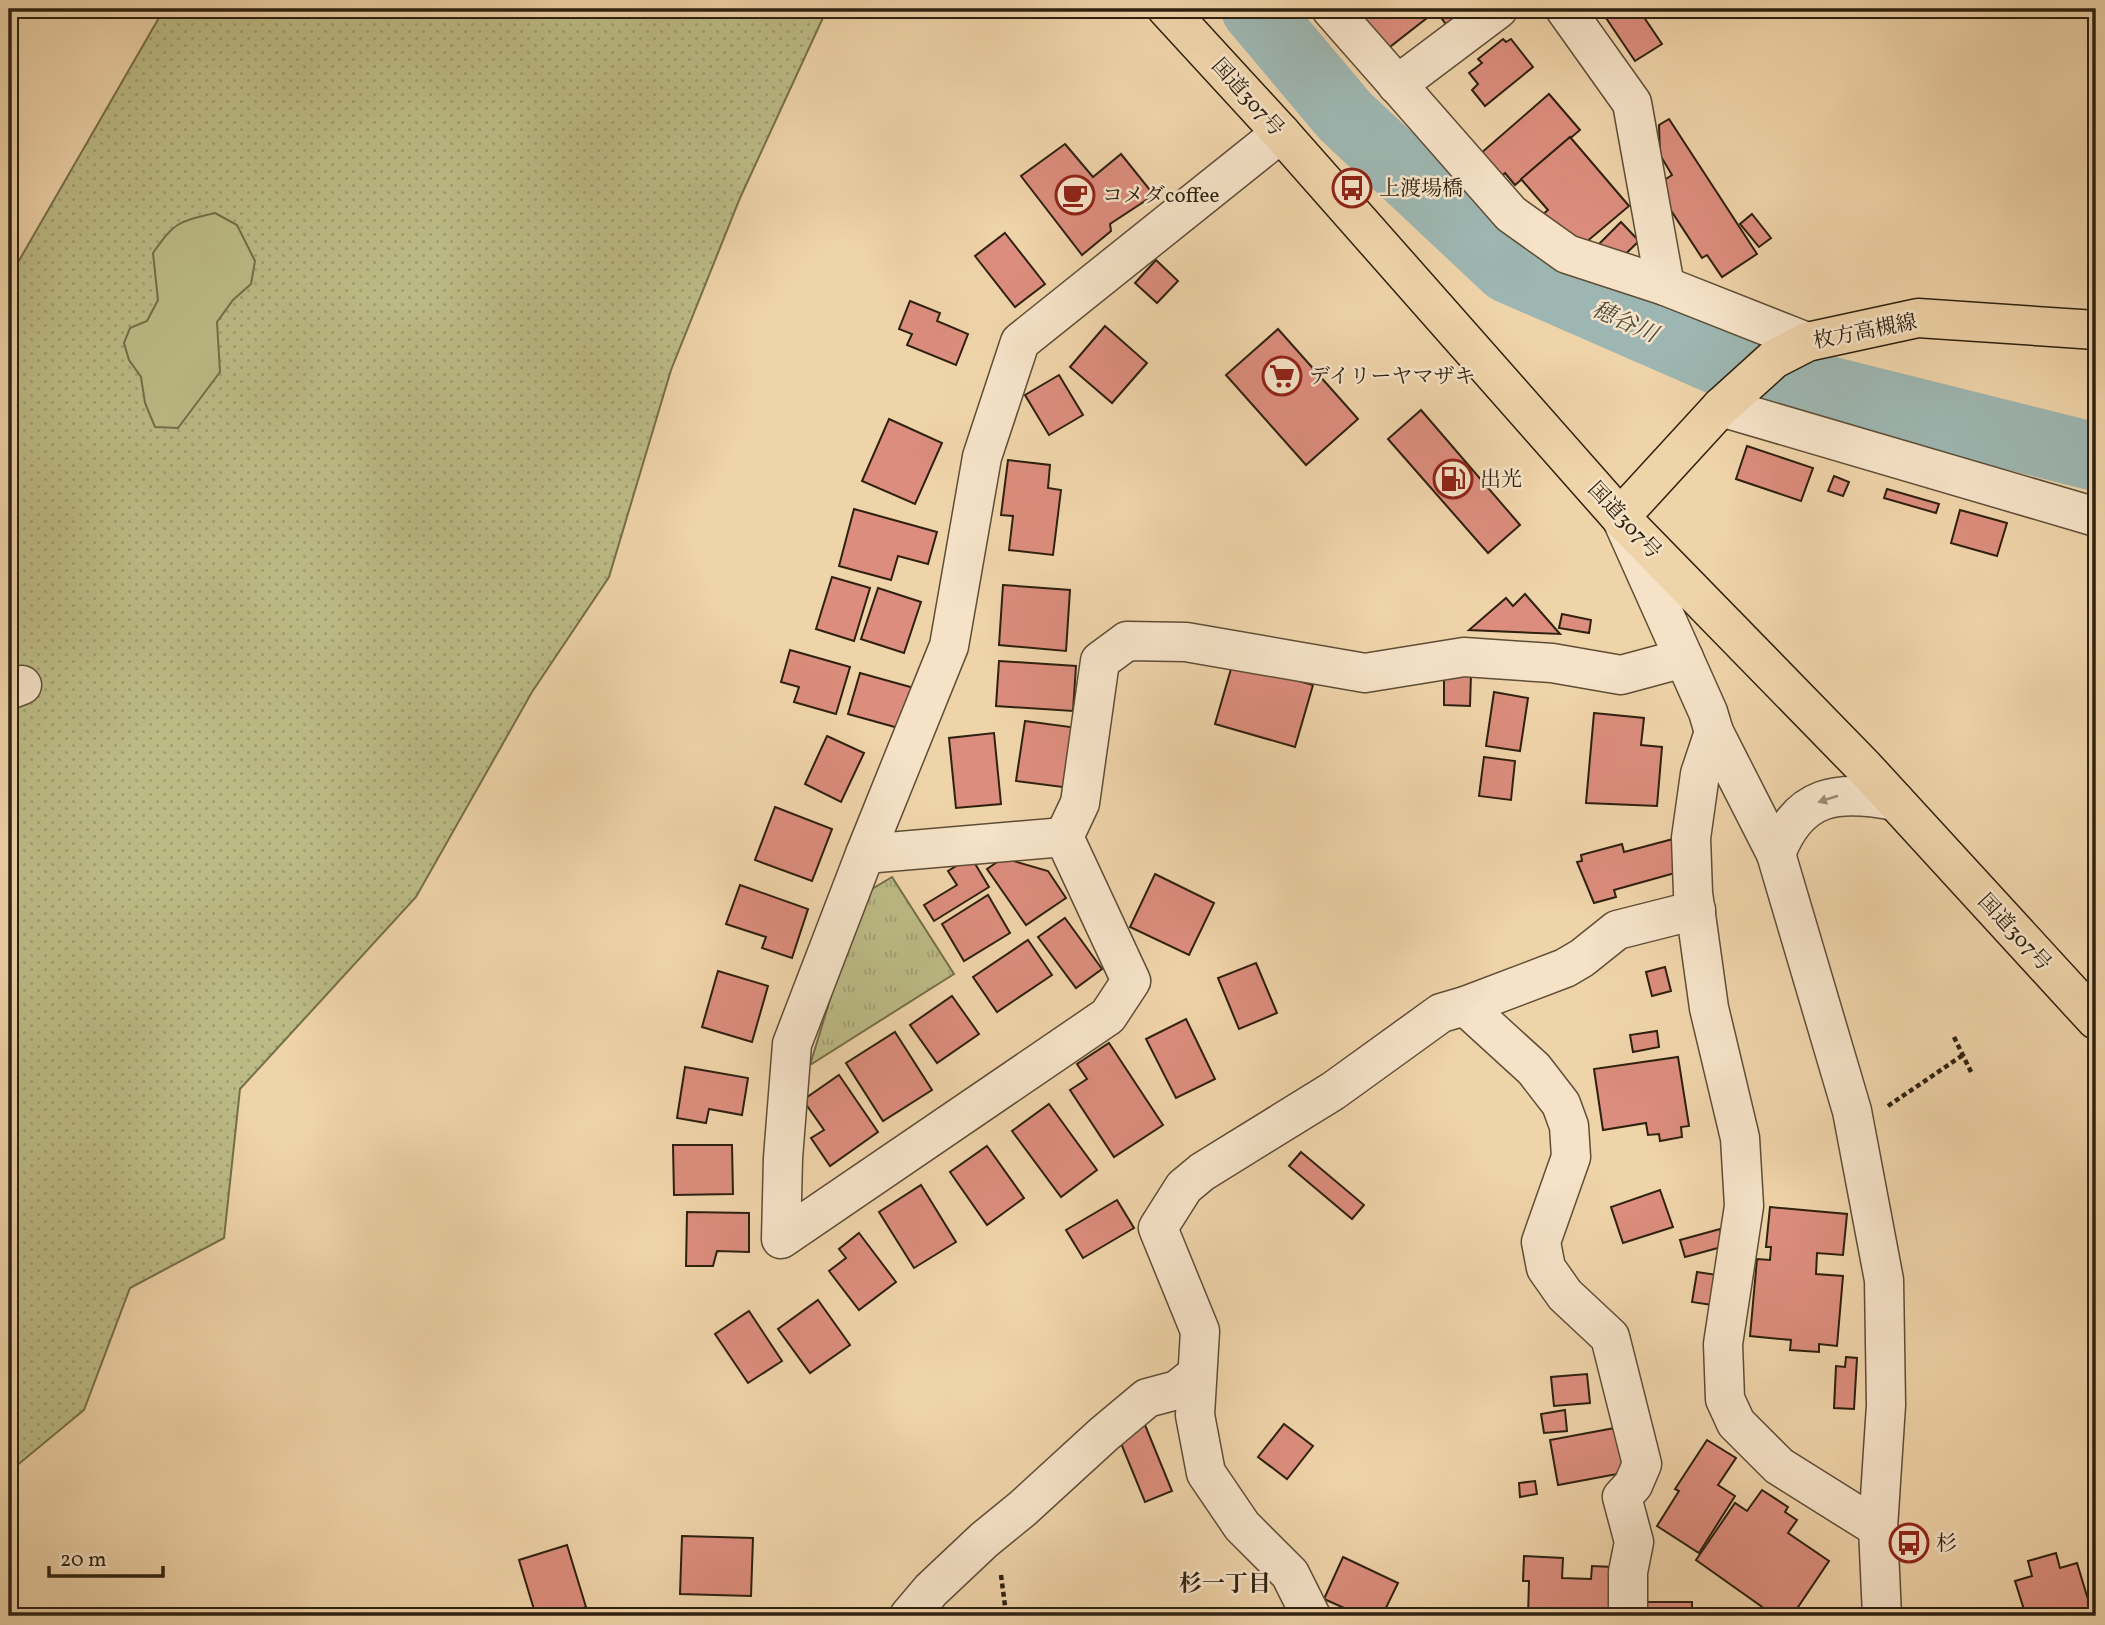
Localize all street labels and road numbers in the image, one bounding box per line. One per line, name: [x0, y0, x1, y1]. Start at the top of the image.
street label: 国道307号: [1204, 53, 1290, 143]
street label: 枚方高槻線: [1811, 308, 1920, 357]
street label: 国道307号: [1581, 476, 1667, 566]
street label: 国道307号: [1971, 888, 2057, 978]

